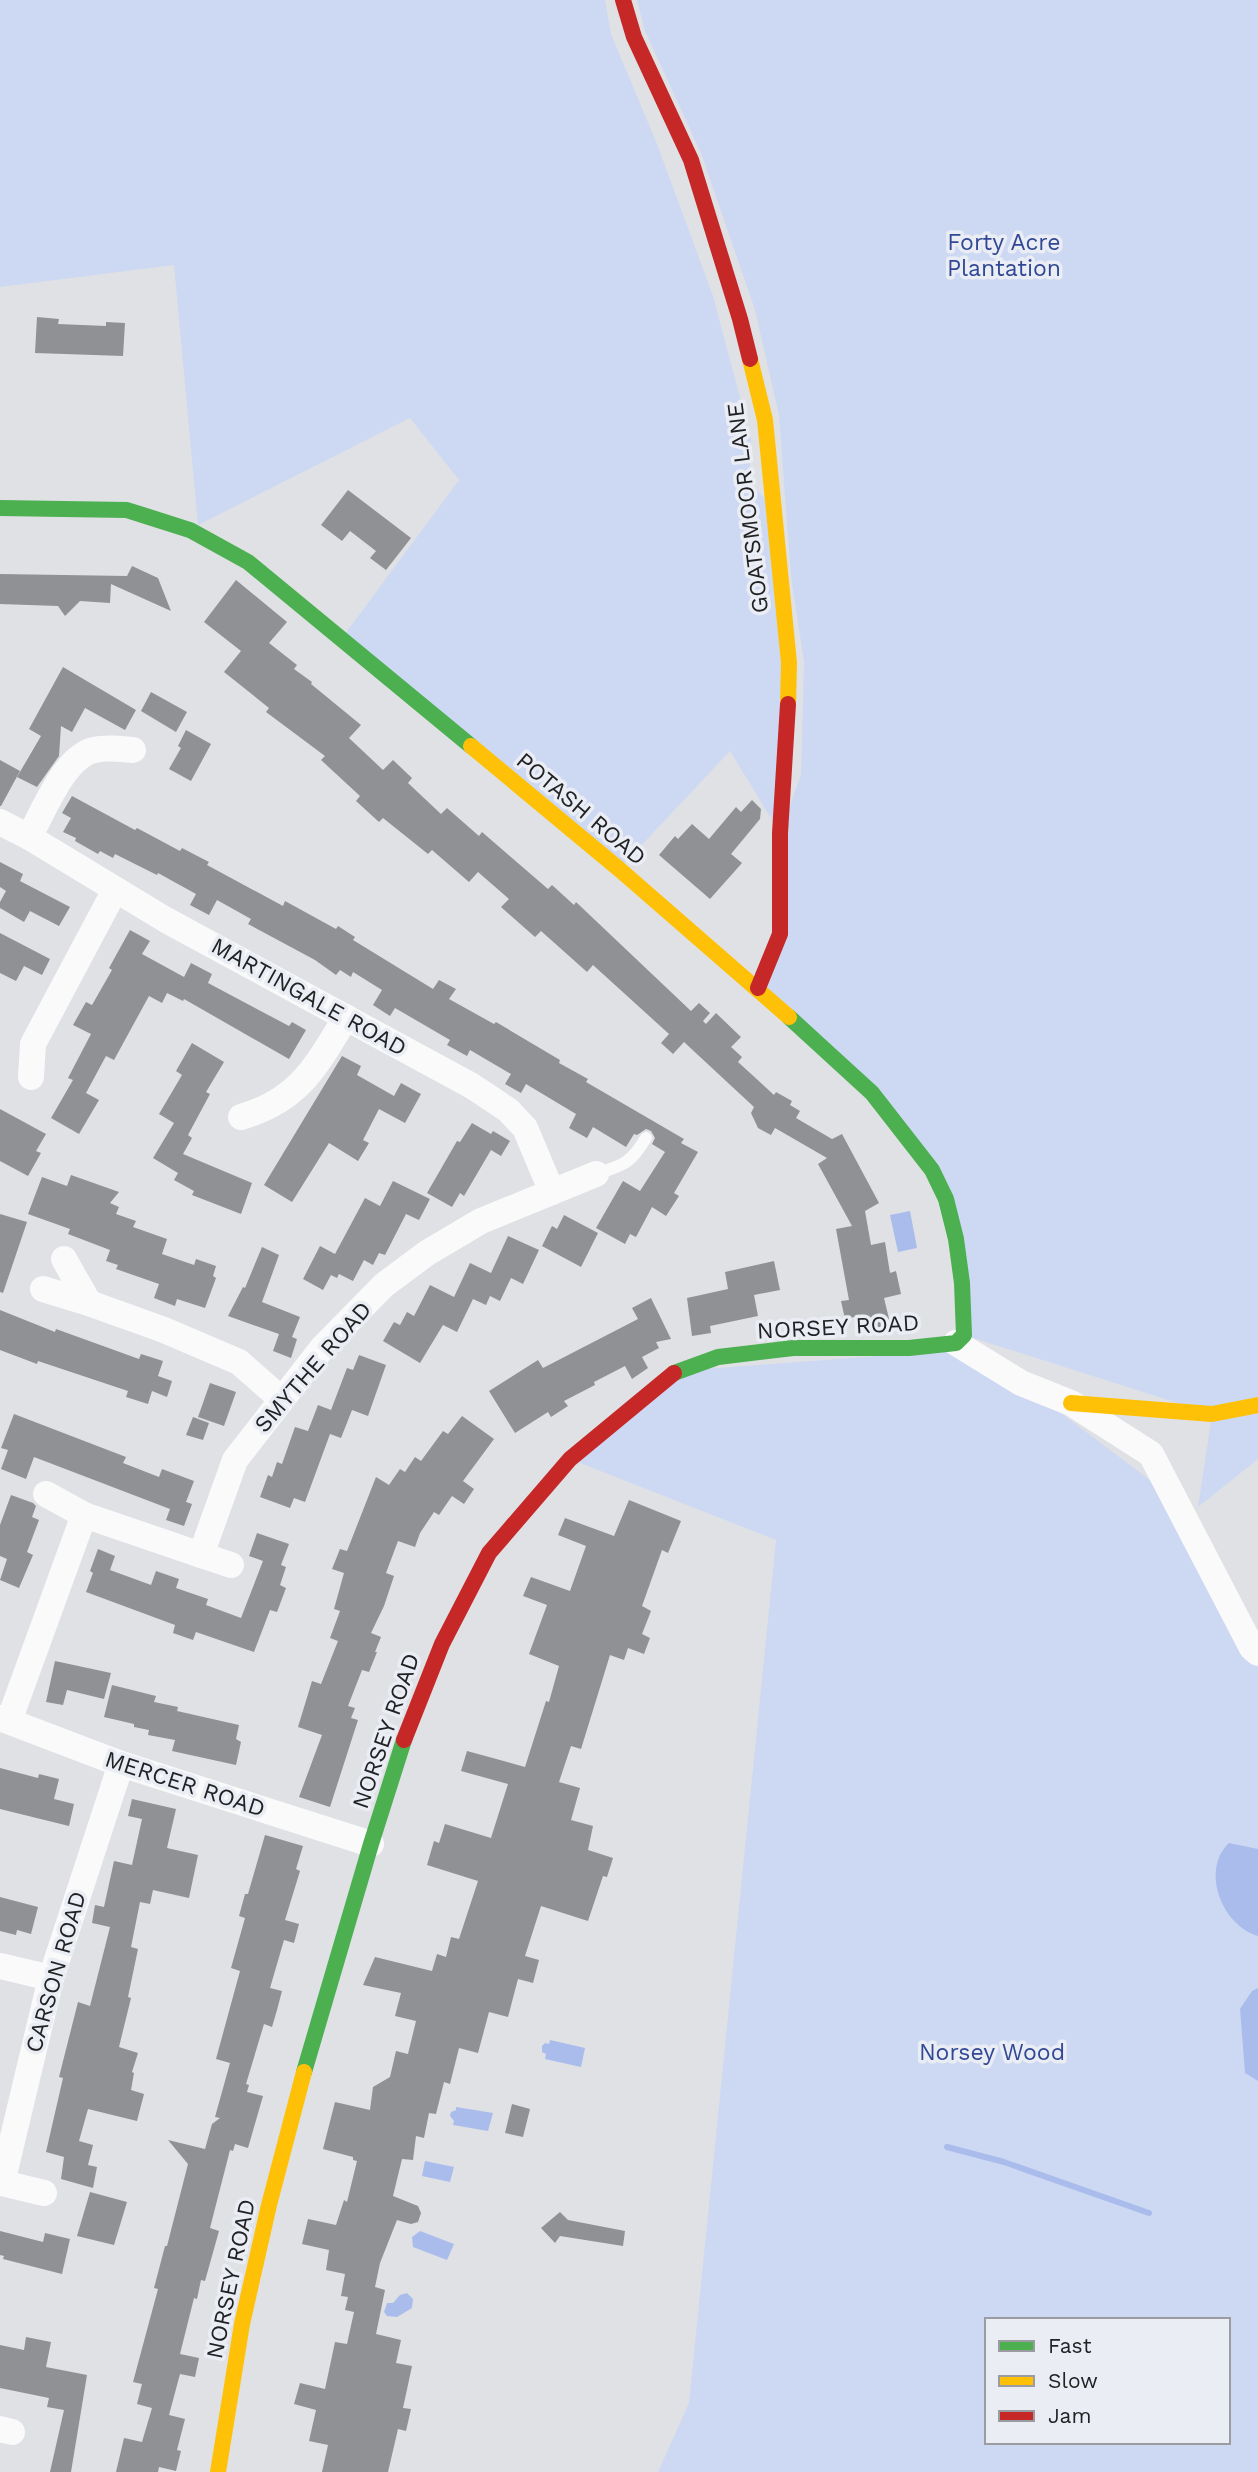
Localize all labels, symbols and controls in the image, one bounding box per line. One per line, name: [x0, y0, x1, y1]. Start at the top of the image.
park label: Forty Acre Plantation: [947, 229, 1061, 282]
street label: GOATSMOOR LANE: [722, 401, 774, 615]
street label: POTASH ROAD: [511, 747, 651, 871]
street label: MARTINGALE ROAD: [207, 932, 411, 1062]
street label: SMYTHE ROAD: [249, 1296, 377, 1438]
street label: NORSEY ROAD: [756, 1309, 920, 1345]
street label: NORSEY ROAD: [347, 1650, 425, 1812]
street label: MERCER ROAD: [102, 1745, 268, 1823]
street label: CARSON ROAD: [20, 1888, 92, 2056]
park label: Norsey Wood: [919, 2039, 1065, 2066]
street label: NORSEY ROAD: [201, 2197, 261, 2361]
legend: [985, 2318, 1230, 2444]
text: Fast: [1048, 2333, 1092, 2358]
text: Slow: [1048, 2368, 1098, 2393]
text: Jam: [1048, 2403, 1091, 2428]

